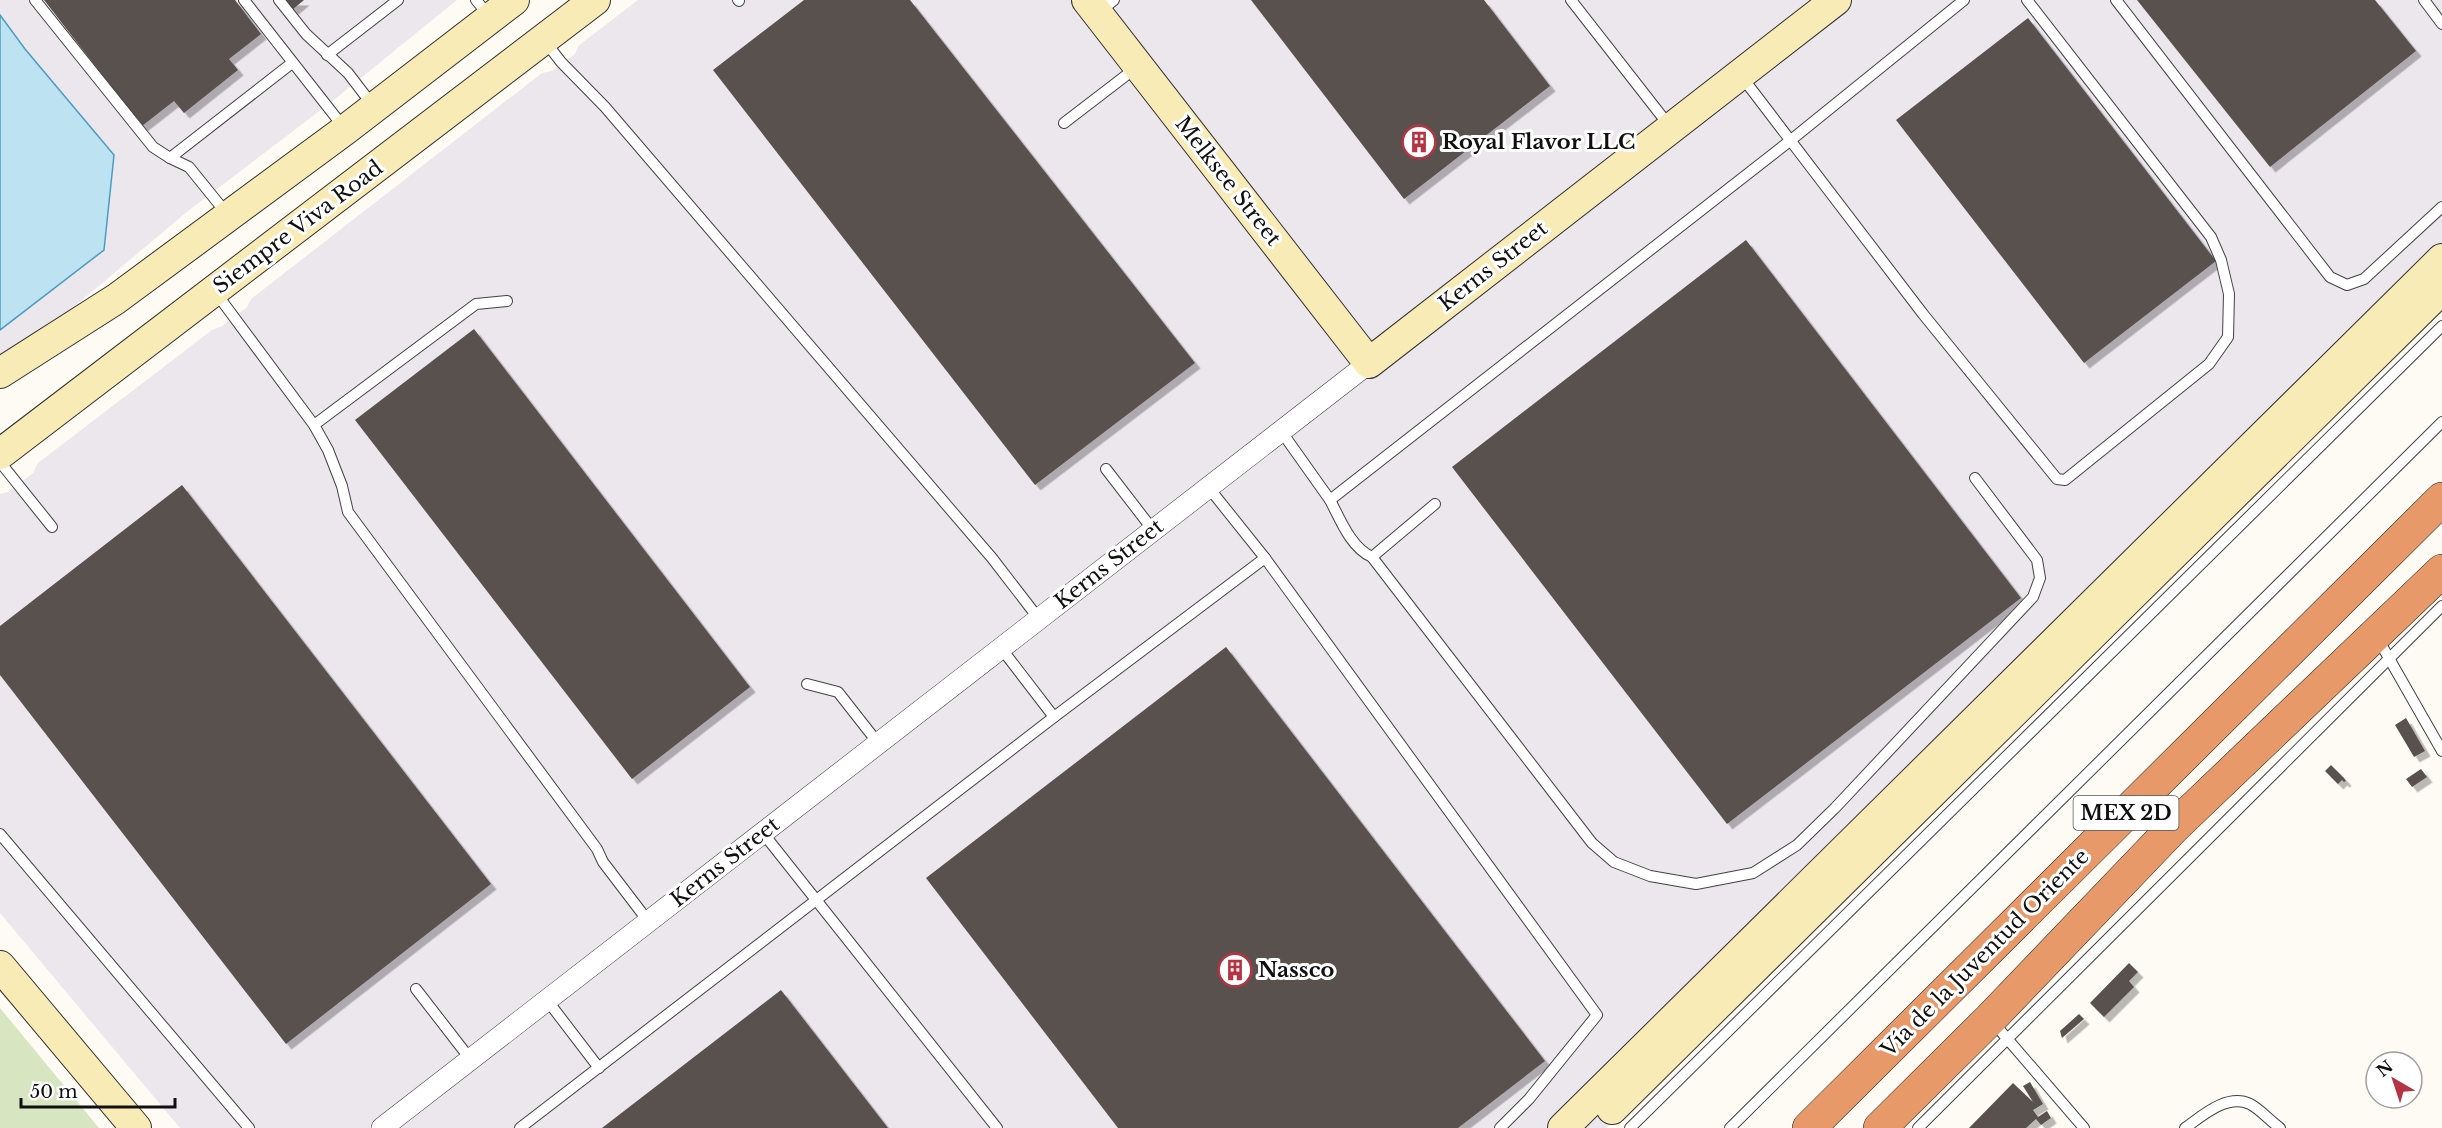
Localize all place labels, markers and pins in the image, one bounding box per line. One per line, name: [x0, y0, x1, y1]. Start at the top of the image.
building icon: Royal Flavor LLC: [1401, 124, 1437, 160]
place label: Royal Flavor LLC: [1442, 129, 1635, 155]
building icon: Nassco: [1217, 952, 1253, 988]
place label: Nassco: [1258, 957, 1334, 983]

